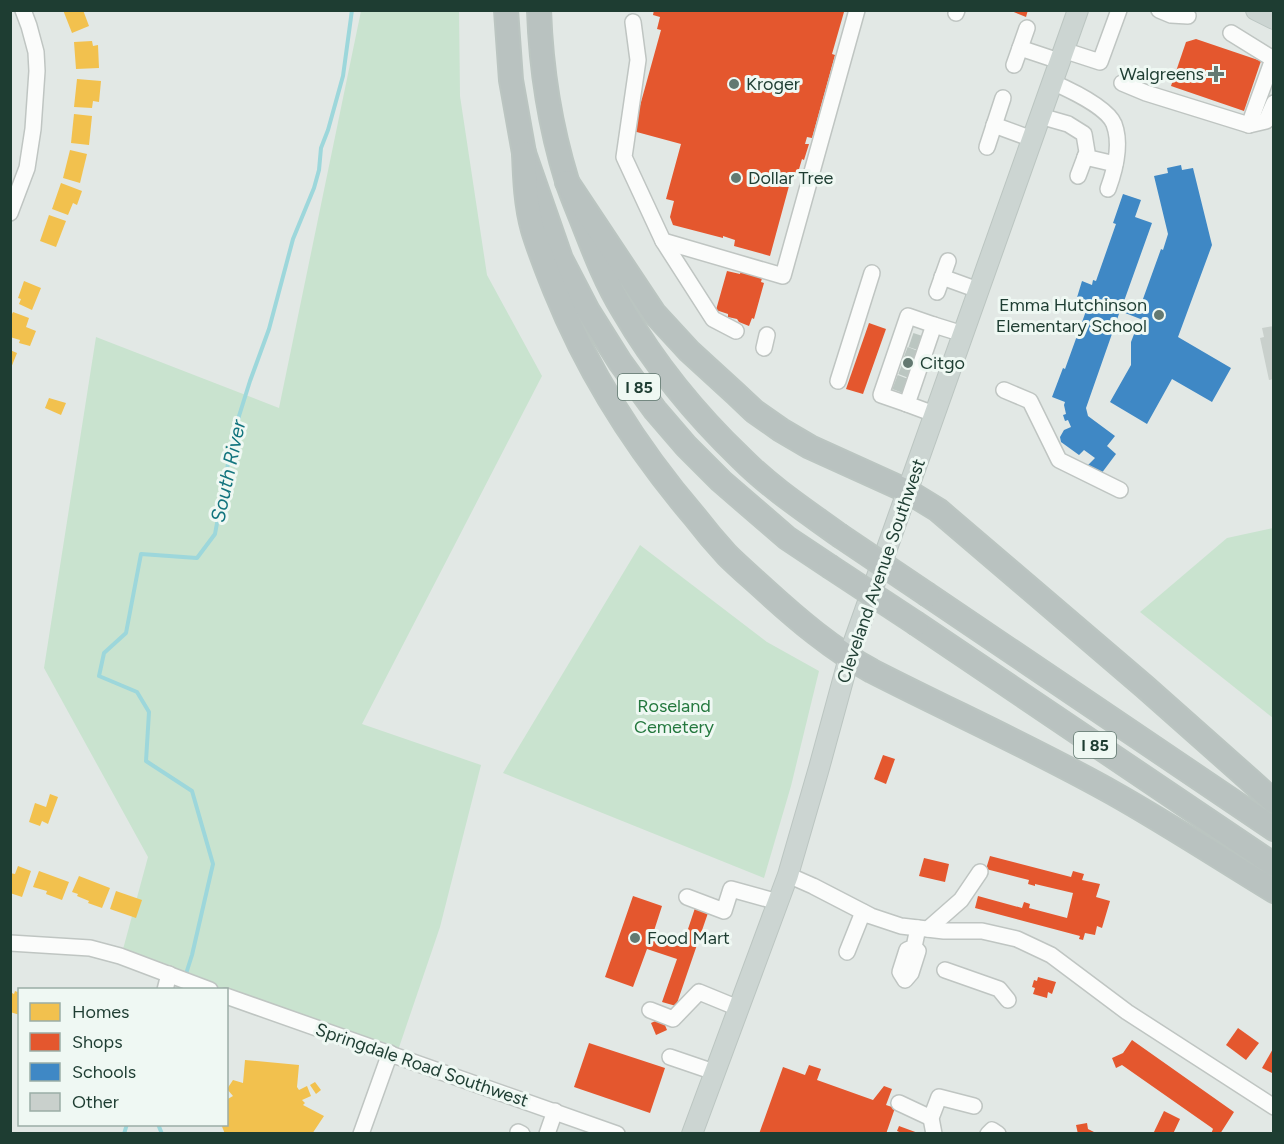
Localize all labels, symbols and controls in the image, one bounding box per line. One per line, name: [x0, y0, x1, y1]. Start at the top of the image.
place label: Walgreens: [1120, 63, 1204, 85]
marker: Walgreens: [1209, 67, 1223, 81]
place label: Kroger: [746, 73, 800, 95]
marker: Kroger: [727, 77, 741, 91]
place label: Dollar Tree: [748, 167, 833, 189]
marker: Dollar Tree: [729, 171, 743, 185]
place label: Emma Hutchinson Elementary School: [996, 294, 1147, 337]
marker: Emma Hutchinson Elementary School: [1152, 308, 1166, 322]
place label: Citgo: [920, 352, 965, 374]
marker: Citgo: [901, 356, 915, 370]
road number: I 85: [618, 374, 660, 400]
water label: South River: [205, 416, 251, 524]
street label: Cleveland Avenue Southwest: [832, 456, 930, 686]
park label: Roseland Cemetery: [634, 695, 715, 738]
road number: I 85: [1074, 732, 1116, 758]
place label: Food Mart: [647, 927, 730, 949]
marker: Food Mart: [628, 931, 642, 945]
legend: [18, 988, 228, 1126]
text: Homes: [72, 1001, 130, 1023]
street label: Springdale Road Southwest: [313, 1018, 531, 1112]
text: Shops: [72, 1031, 123, 1053]
text: Schools: [72, 1061, 136, 1083]
text: Other: [72, 1091, 119, 1113]

